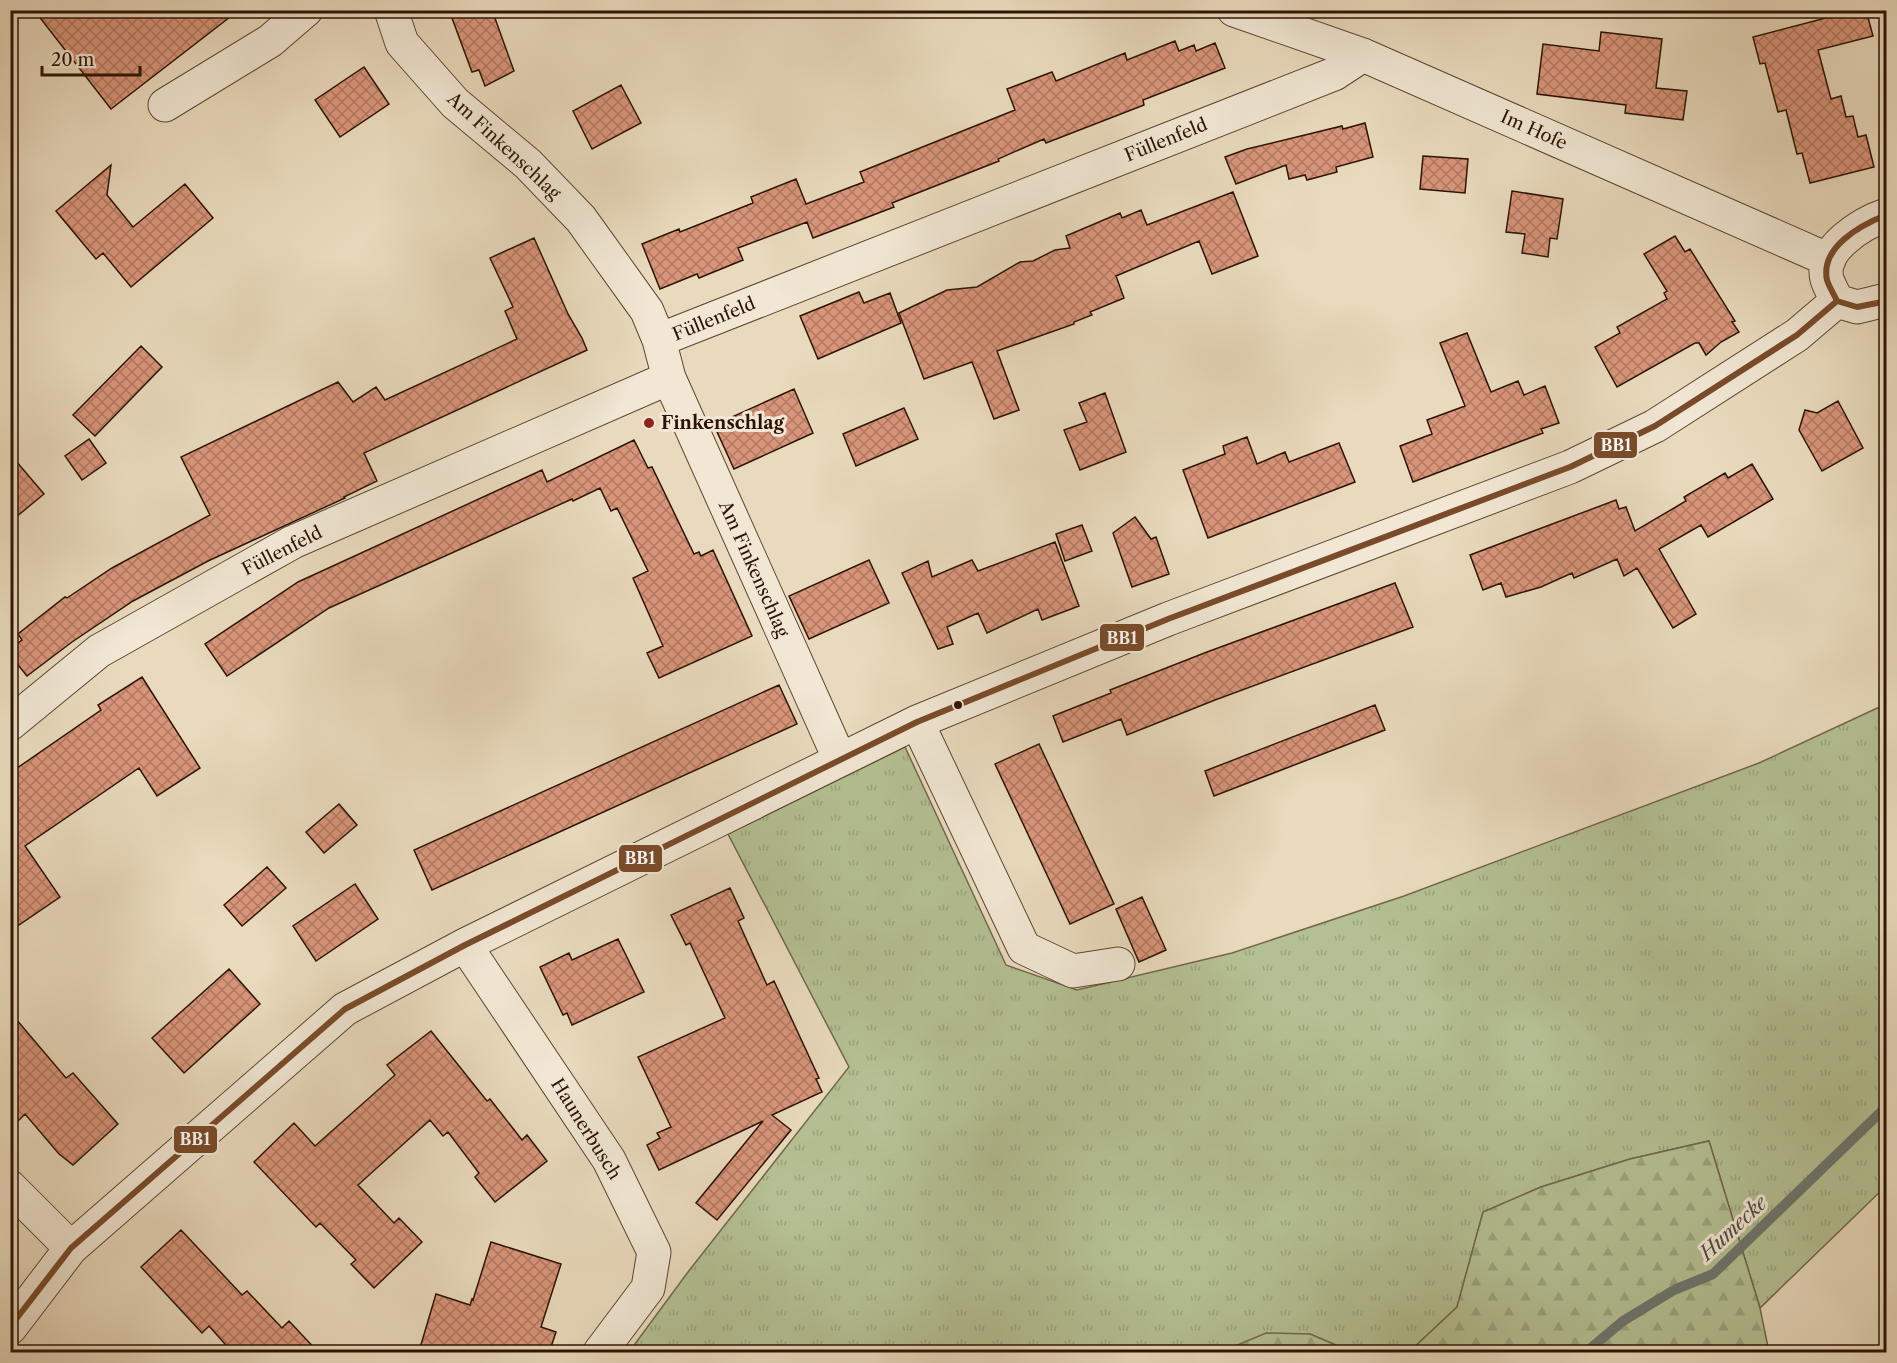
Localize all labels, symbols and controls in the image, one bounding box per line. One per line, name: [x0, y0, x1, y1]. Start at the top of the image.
scale bar: [42, 39, 140, 77]
text: 20 m: [51, 49, 95, 71]
street label: Am Finkenschlag: [442, 87, 566, 205]
street label: Im Hofe: [1497, 106, 1571, 154]
street label: Füllenfeld: [1121, 113, 1211, 167]
street label: Füllenfeld: [669, 292, 759, 346]
place label: Finkenschlag: [661, 412, 785, 434]
marker: Finkenschlag: [642, 416, 656, 430]
line badge: BB1: [1593, 431, 1638, 459]
text: BB1: [1601, 435, 1632, 455]
street label: Am Finkenschlag: [714, 496, 794, 641]
street label: Füllenfeld: [238, 521, 326, 581]
line badge: BB1: [1099, 623, 1145, 652]
text: BB1: [1107, 628, 1138, 648]
unlabelled marker: [952, 699, 964, 711]
line badge: BB1: [618, 844, 663, 873]
text: BB1: [625, 848, 656, 868]
street label: Haunerbusch: [546, 1074, 626, 1184]
line badge: BB1: [173, 1125, 218, 1154]
text: BB1: [180, 1129, 211, 1149]
water label: Humecke: [1693, 1190, 1773, 1267]

